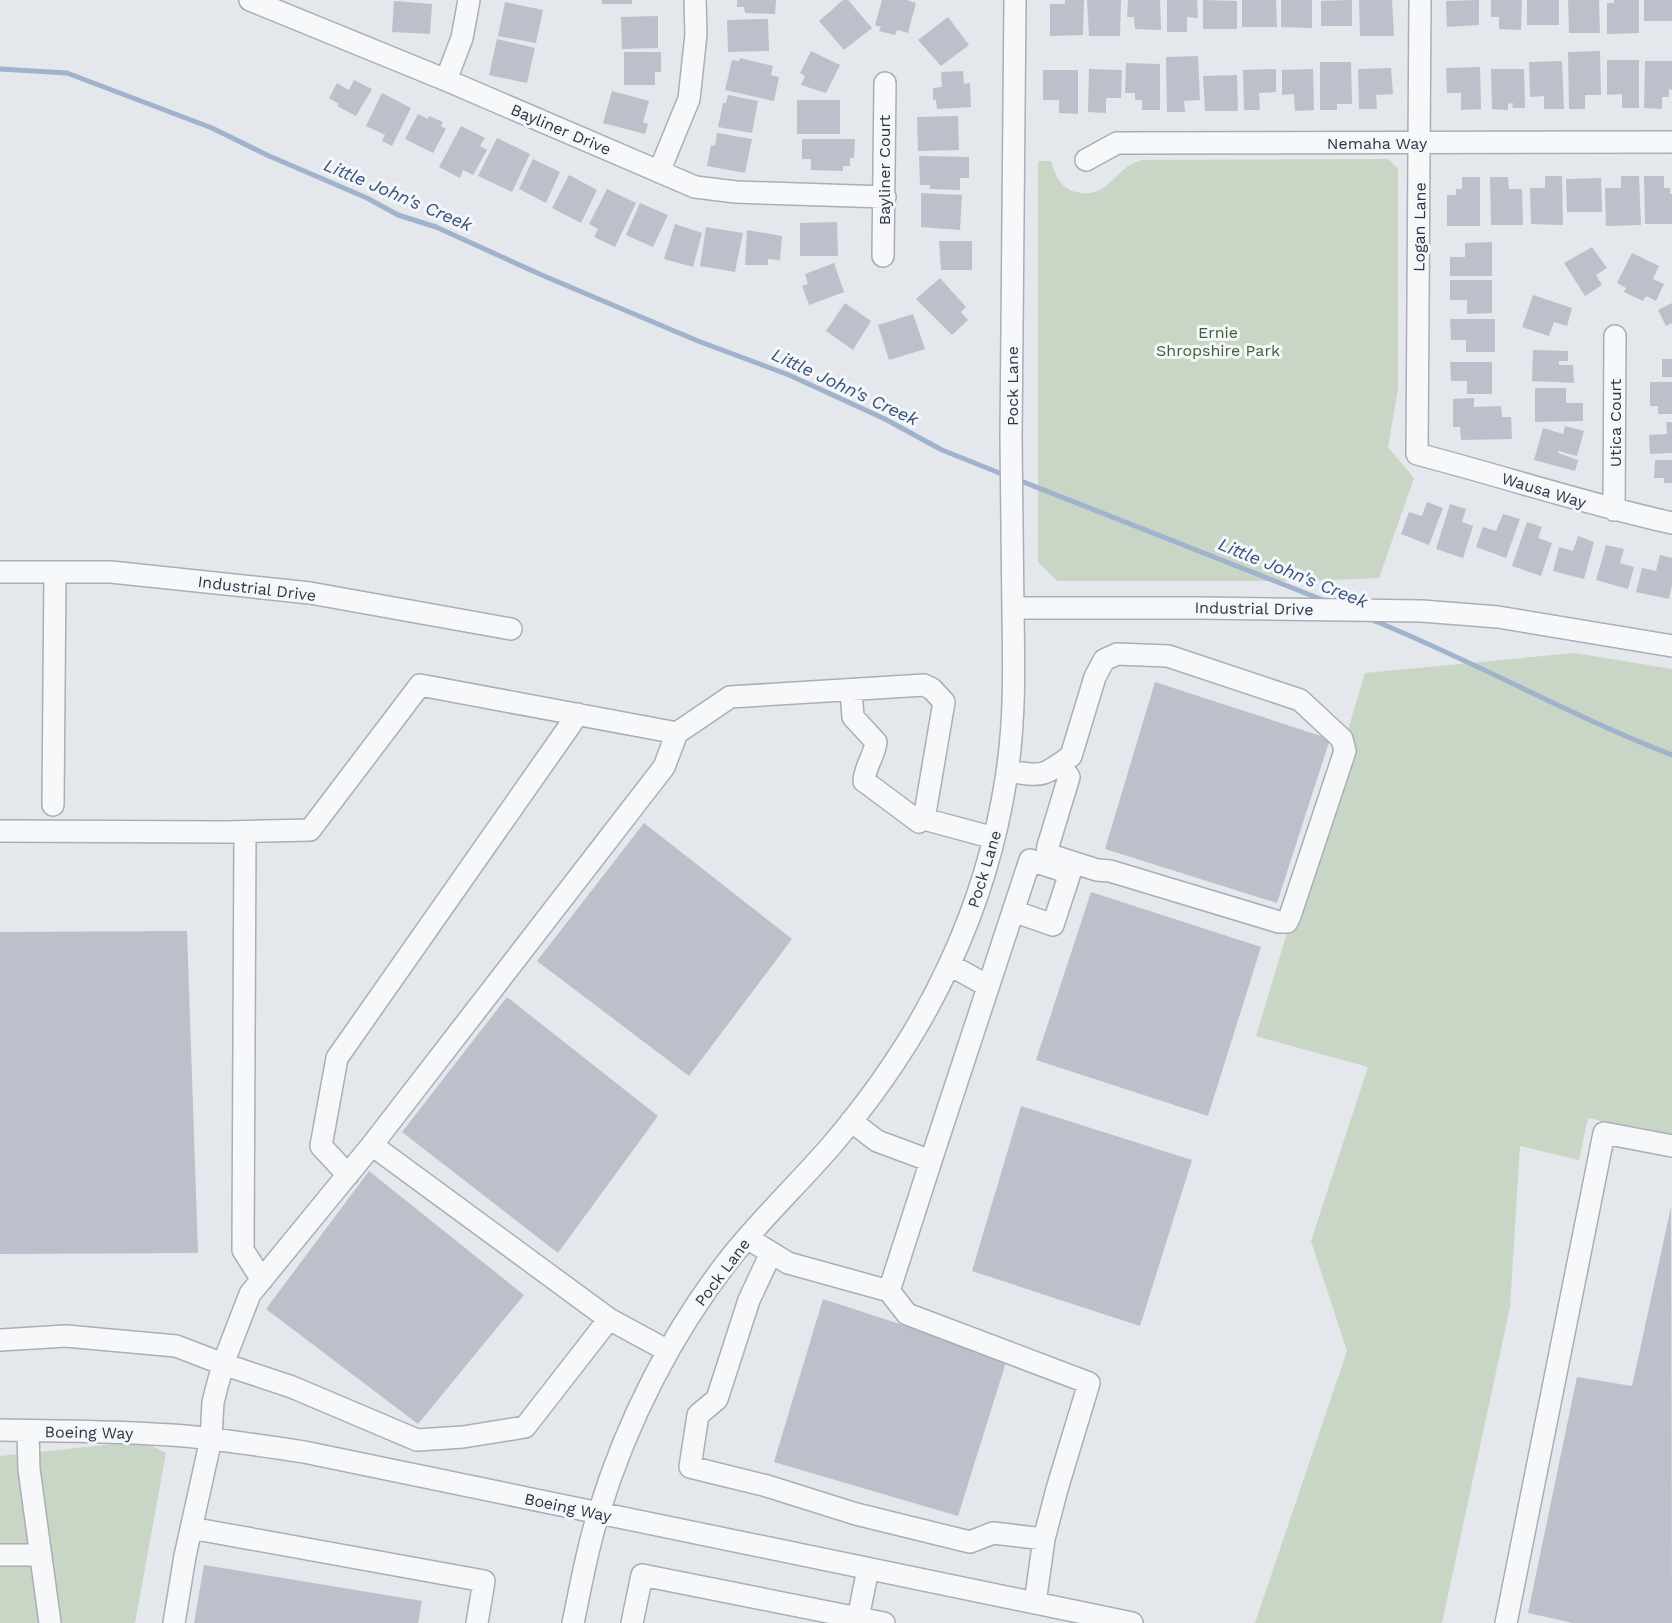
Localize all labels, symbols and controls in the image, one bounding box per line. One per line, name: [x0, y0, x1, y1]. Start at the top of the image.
street label: Bayliner Drive: [508, 100, 614, 159]
street label: Bayliner Court: [875, 115, 894, 225]
street label: Nemaha Way: [1327, 134, 1428, 153]
water label: Little John's Creek: [321, 154, 477, 236]
street label: Logan Lane: [1409, 182, 1430, 272]
park label: Ernie Shropshire Park: [1156, 323, 1280, 360]
water label: Little John's Creek: [769, 343, 923, 430]
street label: Pock Lane: [1003, 346, 1022, 426]
street label: Utica Court: [1606, 378, 1625, 467]
street label: Wausa Way: [1499, 469, 1589, 513]
water label: Little John's Creek: [1215, 533, 1372, 613]
street label: Industrial Drive: [197, 572, 317, 605]
street label: Industrial Drive: [1194, 598, 1314, 619]
street label: Pock Lane: [964, 828, 1005, 910]
street label: Pock Lane: [691, 1235, 754, 1310]
street label: Boeing Way: [45, 1422, 134, 1443]
street label: Boeing Way: [523, 1489, 614, 1526]

